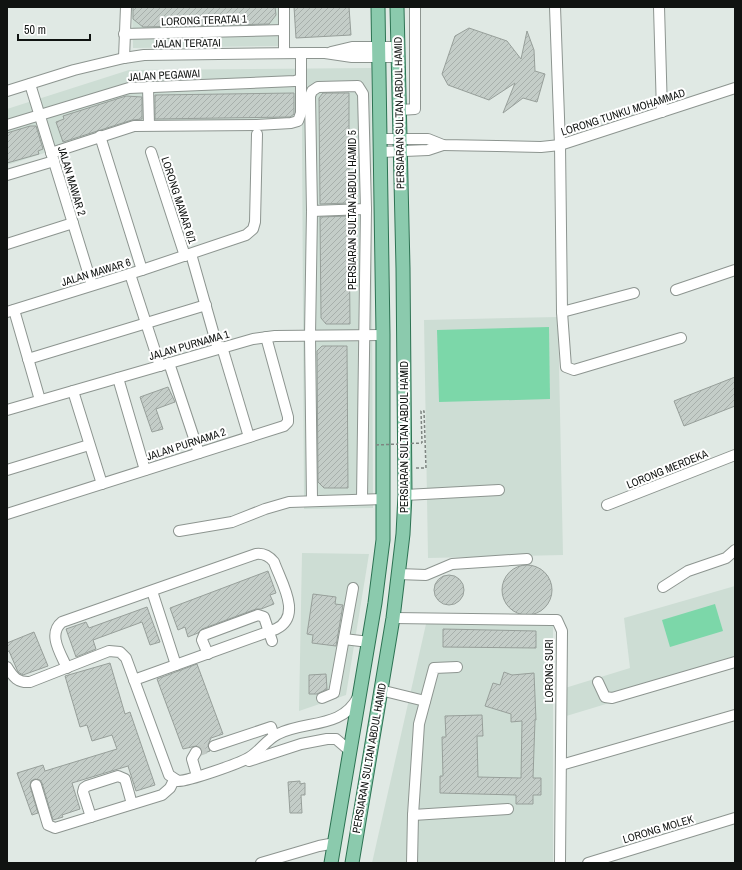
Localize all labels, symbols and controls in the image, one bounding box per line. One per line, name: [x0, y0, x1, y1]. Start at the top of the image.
street label: LORONG TERATAI 1: [161, 12, 247, 28]
scale bar: [18, 16, 90, 42]
text: 50 m: [24, 22, 46, 38]
street label: JALAN TERATAI: [153, 35, 221, 51]
street label: PERSIARAN SULTAN ABDUL HAMID: [391, 37, 407, 189]
street label: JALAN PEGAWAI: [128, 66, 200, 84]
street label: LORONG TUNKU MOHAMMAD: [559, 85, 687, 139]
street label: PERSIARAN SULTAN ABDUL HAMID 5: [345, 130, 359, 290]
street label: JALAN MAWAR 2: [55, 145, 89, 217]
street label: LORONG MAWAR 6/1: [158, 155, 200, 245]
street label: JALAN MAWAR 6: [60, 255, 132, 289]
street label: JALAN PURNAMA 1: [147, 327, 231, 363]
street label: PERSIARAN SULTAN ABDUL HAMID: [397, 361, 411, 513]
street label: JALAN PURNAMA 2: [145, 425, 227, 463]
street label: LORONG MERDEKA: [624, 446, 710, 492]
street label: LORONG SURI: [542, 639, 556, 703]
street label: PERSIARAN SULTAN ABDUL HAMID: [349, 682, 389, 834]
street label: LORONG MOLEK: [621, 812, 695, 846]

